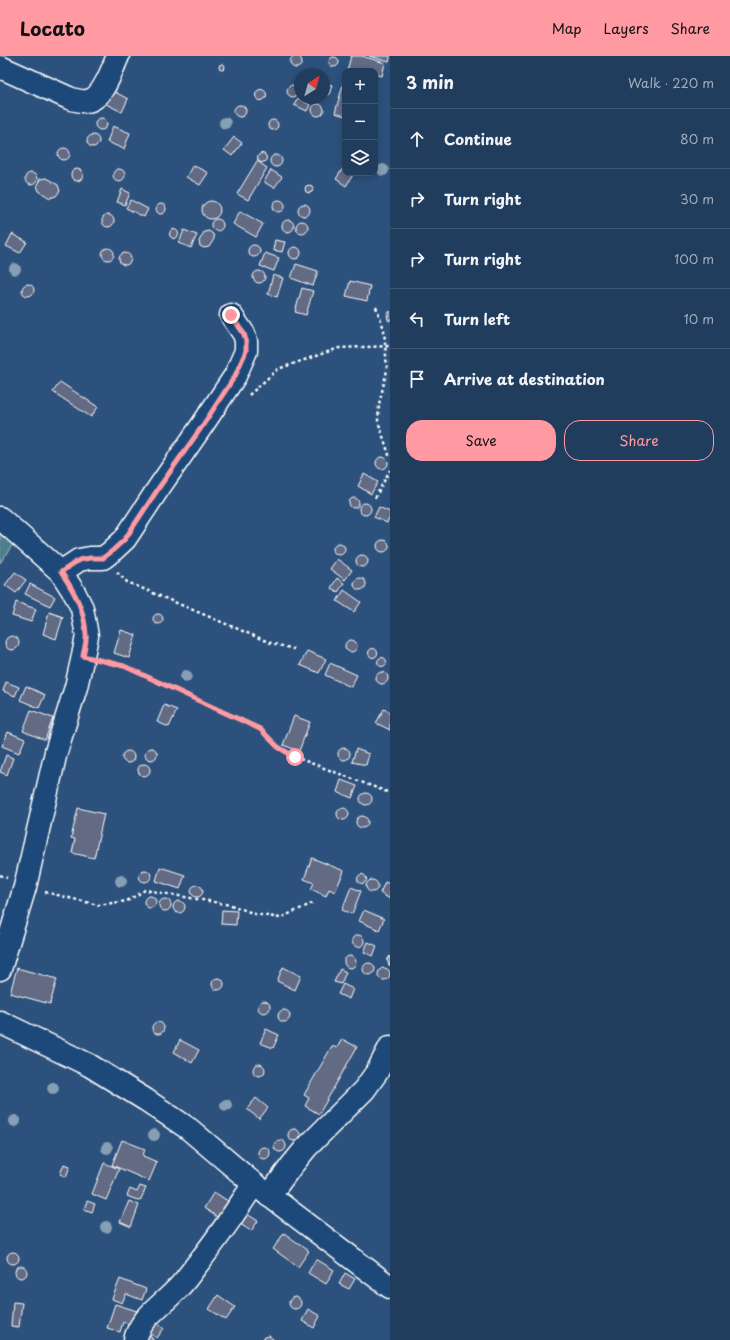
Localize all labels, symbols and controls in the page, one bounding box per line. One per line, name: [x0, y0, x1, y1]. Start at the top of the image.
text: Locato: [20, 14, 85, 42]
text: Map: [552, 18, 582, 39]
text: Layers: [604, 18, 649, 39]
text: Share: [671, 18, 710, 39]
north arrow: [294, 68, 330, 104]
map controls: [342, 68, 378, 176]
button: +: [342, 68, 378, 104]
text: 3 min: [406, 69, 454, 95]
text: Walk · 220 m: [628, 73, 714, 92]
button: −: [342, 104, 378, 140]
text: Continue: [444, 127, 512, 150]
icon: ahead: [406, 128, 428, 150]
text: 80 m: [680, 129, 714, 148]
button: layers: [342, 140, 378, 176]
text: Turn right: [444, 187, 521, 210]
icon: right: [406, 188, 428, 210]
text: 30 m: [680, 189, 714, 208]
text: Turn right: [444, 247, 521, 270]
icon: right: [406, 248, 428, 270]
text: 100 m: [674, 249, 714, 268]
route end: [222, 306, 240, 324]
text: Turn left: [444, 307, 510, 330]
icon: left: [406, 308, 428, 330]
text: 10 m: [684, 309, 714, 328]
text: Arrive at destination: [444, 367, 605, 390]
icon: arrive: [406, 368, 428, 390]
button: Save: [406, 420, 556, 461]
button: Share: [564, 420, 714, 461]
route start: [286, 748, 304, 766]

